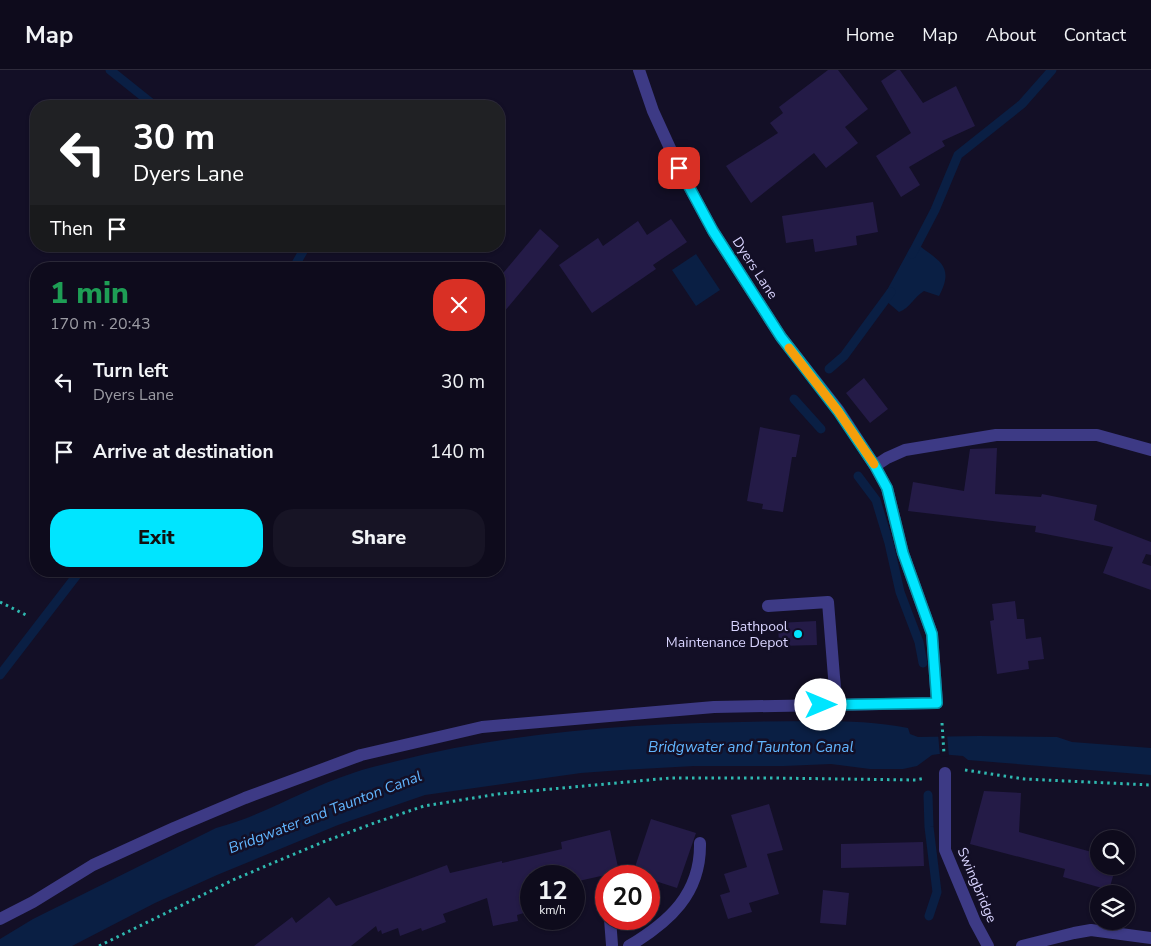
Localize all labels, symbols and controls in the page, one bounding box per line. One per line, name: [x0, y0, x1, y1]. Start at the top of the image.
text: Map: [25, 19, 73, 51]
text: Home: [846, 23, 894, 47]
text: Map: [922, 23, 958, 47]
text: About: [986, 23, 1036, 47]
text: Contact: [1064, 23, 1126, 47]
text: 30 m: [133, 114, 215, 161]
icon: left: [50, 120, 115, 185]
pin: [658, 147, 700, 189]
icon: arrive: [665, 154, 693, 182]
text: Dyers Lane: [133, 159, 244, 189]
icon: arrive: [103, 215, 131, 243]
text: Then: [50, 216, 93, 242]
street label: Dyers Lane: [728, 233, 782, 303]
text: 1 min: [50, 273, 129, 314]
button: close: [433, 279, 485, 331]
text: 170 m · 20:43: [50, 313, 151, 335]
text: Turn left: [93, 358, 168, 384]
icon: left: [50, 368, 78, 396]
text: 30 m: [441, 369, 485, 395]
text: Dyers Lane: [93, 384, 174, 406]
icon: arrive: [50, 438, 78, 466]
text: Arrive at destination: [93, 439, 274, 465]
text: 140 m: [430, 439, 485, 465]
button: Exit: [50, 509, 263, 567]
button: Share: [273, 509, 485, 567]
place label: Bathpool Maintenance Depot: [666, 617, 789, 652]
marker: Bathpool Maintenance Depot: [792, 628, 804, 640]
position arrow: [794, 678, 846, 730]
water label: Bridgwater and Taunton Canal: [648, 737, 854, 757]
water label: Bridgwater and Taunton Canal: [225, 766, 425, 858]
map controls: [1090, 830, 1135, 930]
button: search: [1090, 830, 1135, 875]
street label: Swingbridge: [953, 844, 1001, 926]
speed limit sign: 20: [595, 865, 660, 930]
text: 12: [537, 874, 568, 908]
button: layers: [1090, 885, 1135, 930]
text: km/h: [539, 902, 566, 918]

